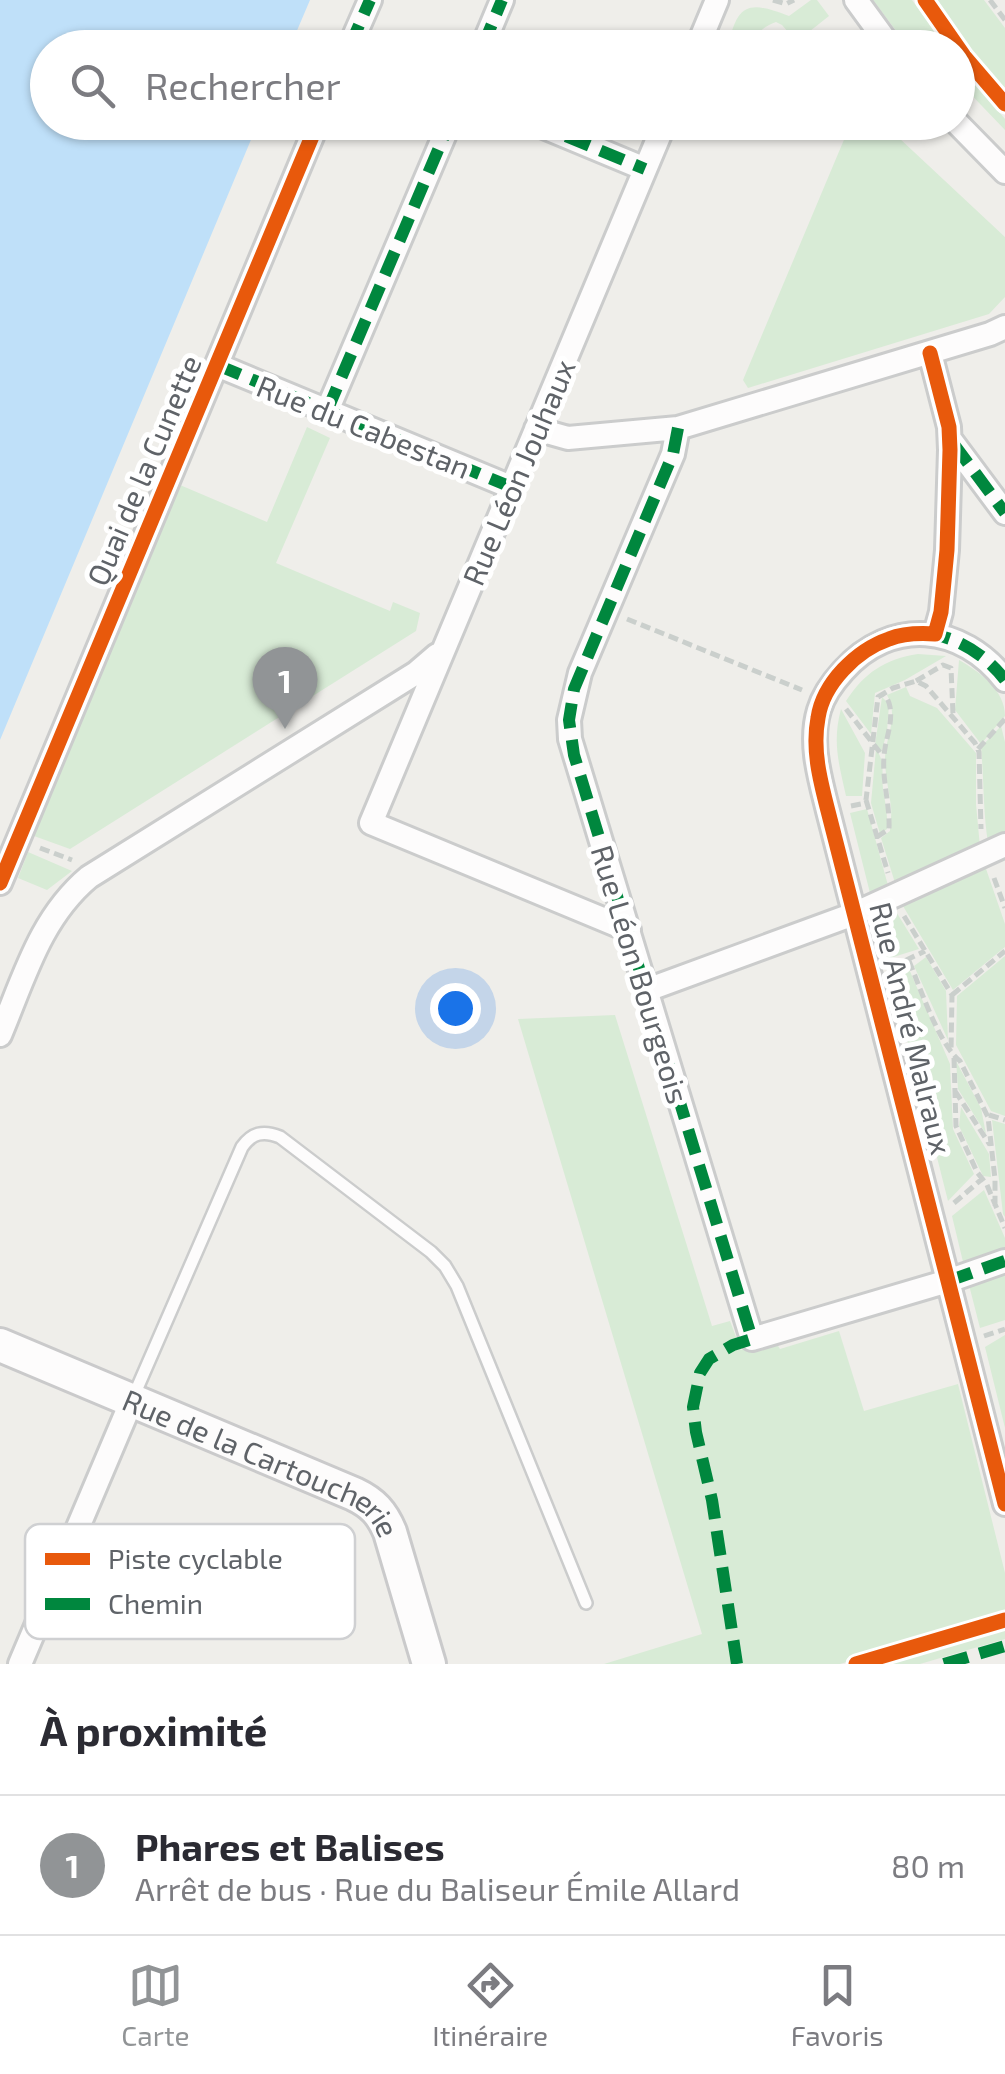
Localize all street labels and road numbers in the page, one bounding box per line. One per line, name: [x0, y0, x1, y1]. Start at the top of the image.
street label: Quai de la Cunette: [78, 349, 208, 591]
street label: Rue Léon Jouhaux: [454, 354, 582, 590]
street label: Rue du Cabestan: [252, 367, 476, 485]
street label: Rue Léon Bourgeois: [585, 841, 697, 1107]
street label: Rue André Malraux: [863, 898, 961, 1158]
street label: Rue de la Cartoucherie: [118, 1381, 408, 1542]

